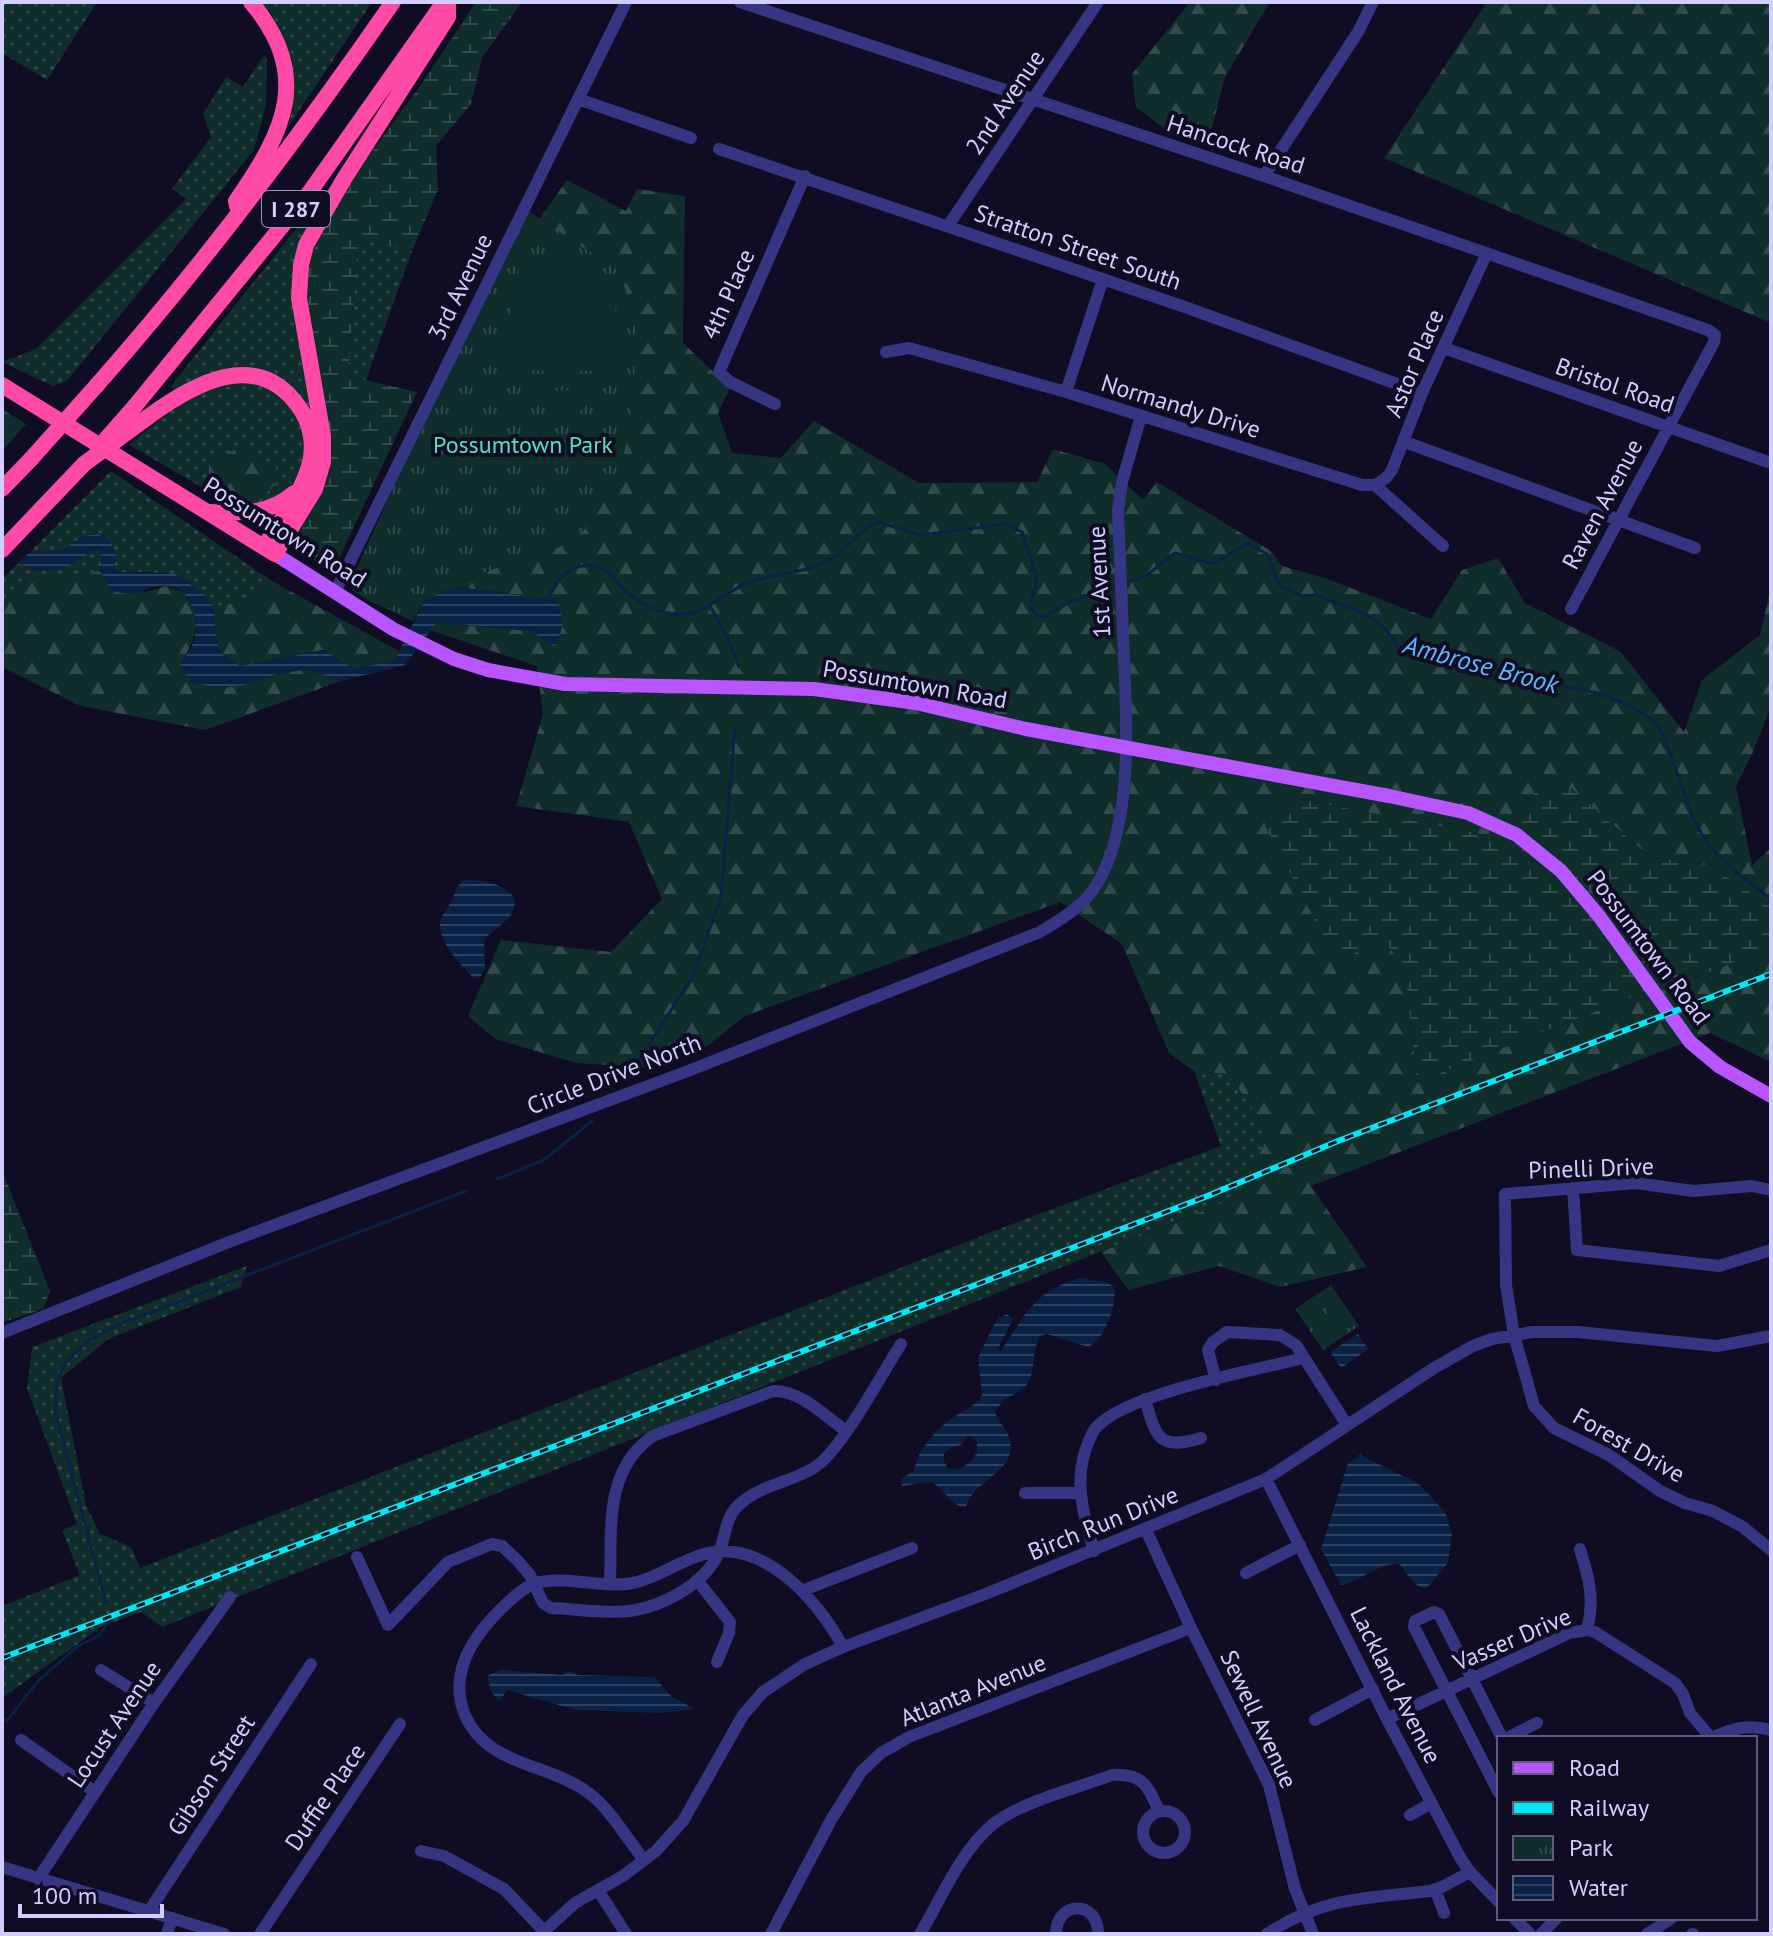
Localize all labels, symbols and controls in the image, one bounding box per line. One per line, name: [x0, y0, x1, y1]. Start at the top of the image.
street label: 2nd Avenue: [959, 44, 1051, 160]
street label: Hancock Road: [1163, 107, 1309, 181]
road number: I 287: [262, 191, 330, 227]
street label: Stratton Street South: [970, 197, 1186, 297]
street label: 3rd Avenue: [421, 229, 499, 345]
street label: 4th Place: [694, 244, 762, 344]
street label: Astor Place: [1377, 304, 1451, 422]
street label: Bristol Road: [1551, 350, 1679, 420]
street label: Normandy Drive: [1098, 367, 1264, 445]
park label: Possumtown Park: [433, 429, 613, 460]
street label: Raven Avenue: [1555, 434, 1649, 574]
street label: Possumtown Road: [198, 469, 372, 595]
street label: 1st Avenue: [1081, 525, 1117, 639]
water label: Ambrose Brook: [1399, 627, 1563, 701]
street label: Possumtown Road: [820, 653, 1010, 715]
street label: Possumtown Road: [1580, 863, 1718, 1031]
street label: Circle Drive North: [523, 1027, 705, 1121]
street label: Pinelli Drive: [1528, 1150, 1654, 1186]
street label: Forest Drive: [1568, 1401, 1690, 1489]
street label: Birch Run Drive: [1023, 1479, 1183, 1567]
street label: Vasser Drive: [1447, 1600, 1576, 1678]
street label: Lackland Avenue: [1343, 1601, 1449, 1769]
street label: Sewell Avenue: [1213, 1645, 1305, 1793]
street label: Atlanta Avenue: [896, 1647, 1050, 1733]
street label: Locust Avenue: [60, 1655, 168, 1793]
street label: Gibson Street: [160, 1709, 262, 1841]
legend: [1497, 1736, 1757, 1920]
street label: Duffie Place: [278, 1737, 372, 1857]
text: Road: [1569, 1752, 1620, 1783]
text: Railway: [1569, 1792, 1649, 1823]
text: Park: [1569, 1832, 1614, 1863]
scale bar: [20, 1868, 162, 1918]
text: Water: [1569, 1872, 1628, 1903]
text: 100 m: [32, 1880, 97, 1911]

